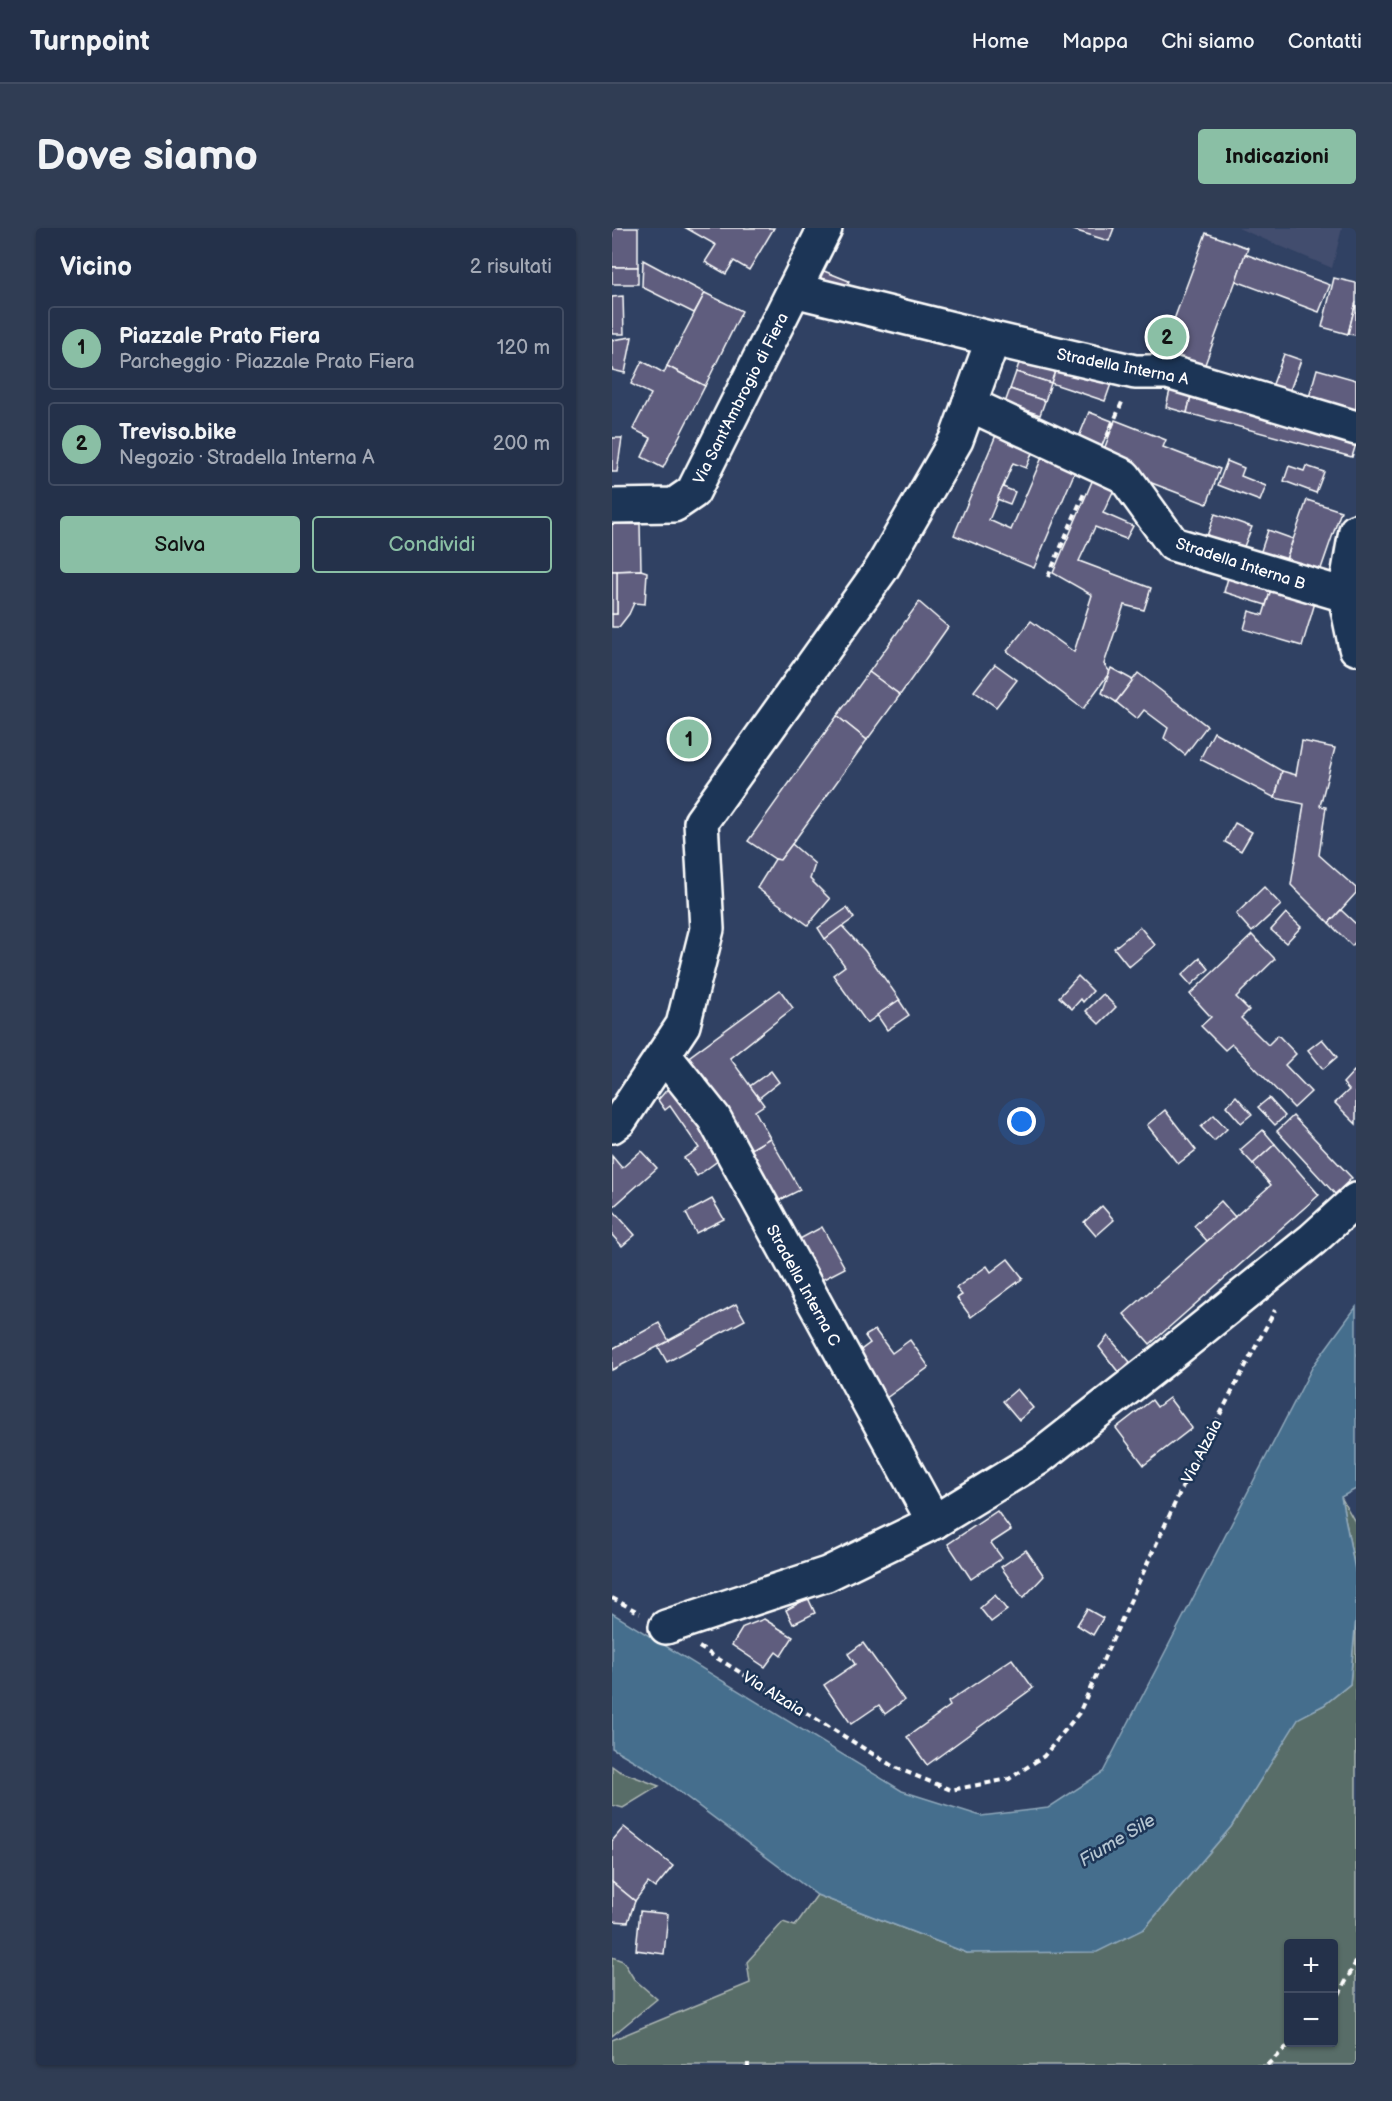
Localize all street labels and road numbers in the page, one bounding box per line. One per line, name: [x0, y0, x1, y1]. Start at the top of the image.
street label: Via Sant'Ambrogio di Fiera: [690, 310, 793, 487]
street label: Stradella Interna A: [1055, 345, 1191, 390]
street label: Stradella Interna B: [1173, 535, 1308, 594]
street label: Stradella Interna C: [762, 1222, 844, 1350]
street label: Via Alzaia: [1178, 1416, 1227, 1487]
street label: Via Alzaia: [739, 1668, 808, 1721]

